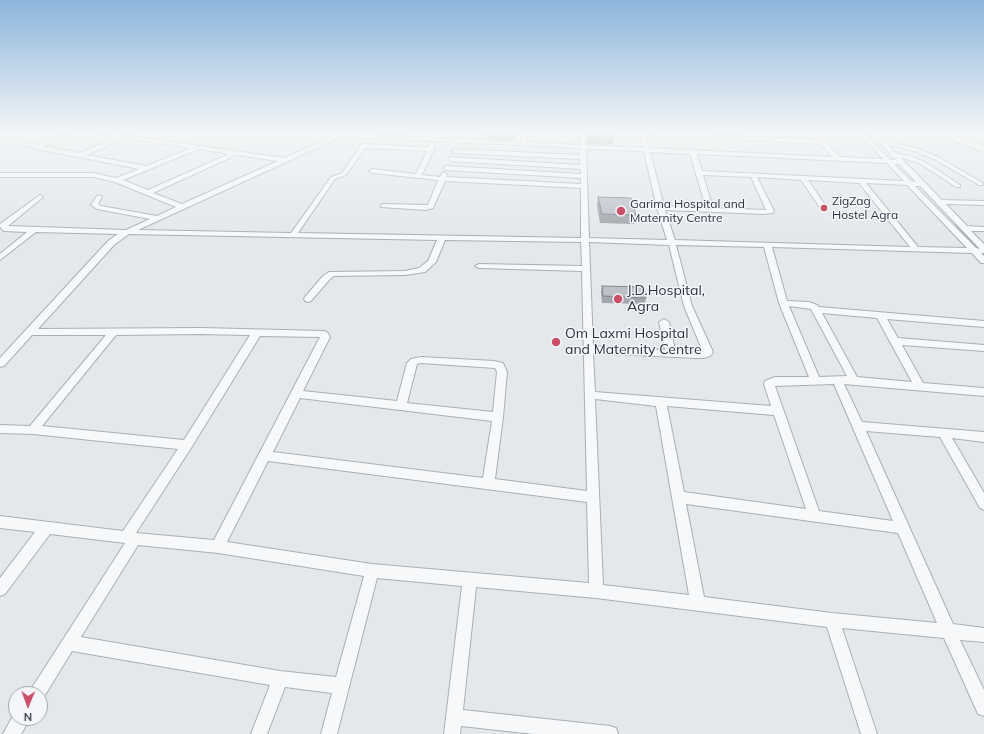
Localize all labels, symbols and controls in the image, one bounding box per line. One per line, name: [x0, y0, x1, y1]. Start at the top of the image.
place label: ZigZag Hostel Agra: [832, 194, 898, 222]
place label: Garima Hospital and Maternity Centre: [630, 197, 745, 225]
marker: ZigZag Hostel Agra: [819, 203, 829, 213]
marker: Garima Hospital and Maternity Centre: [615, 205, 627, 217]
place label: J.D.Hospital, Agra: [627, 283, 705, 316]
marker: J.D.Hospital, Agra: [612, 293, 624, 305]
place label: Om Laxmi Hospital and Maternity Centre: [565, 326, 702, 358]
marker: Om Laxmi Hospital and Maternity Centre: [550, 336, 562, 348]
north arrow: [8, 686, 48, 726]
text: N: [24, 710, 32, 724]

